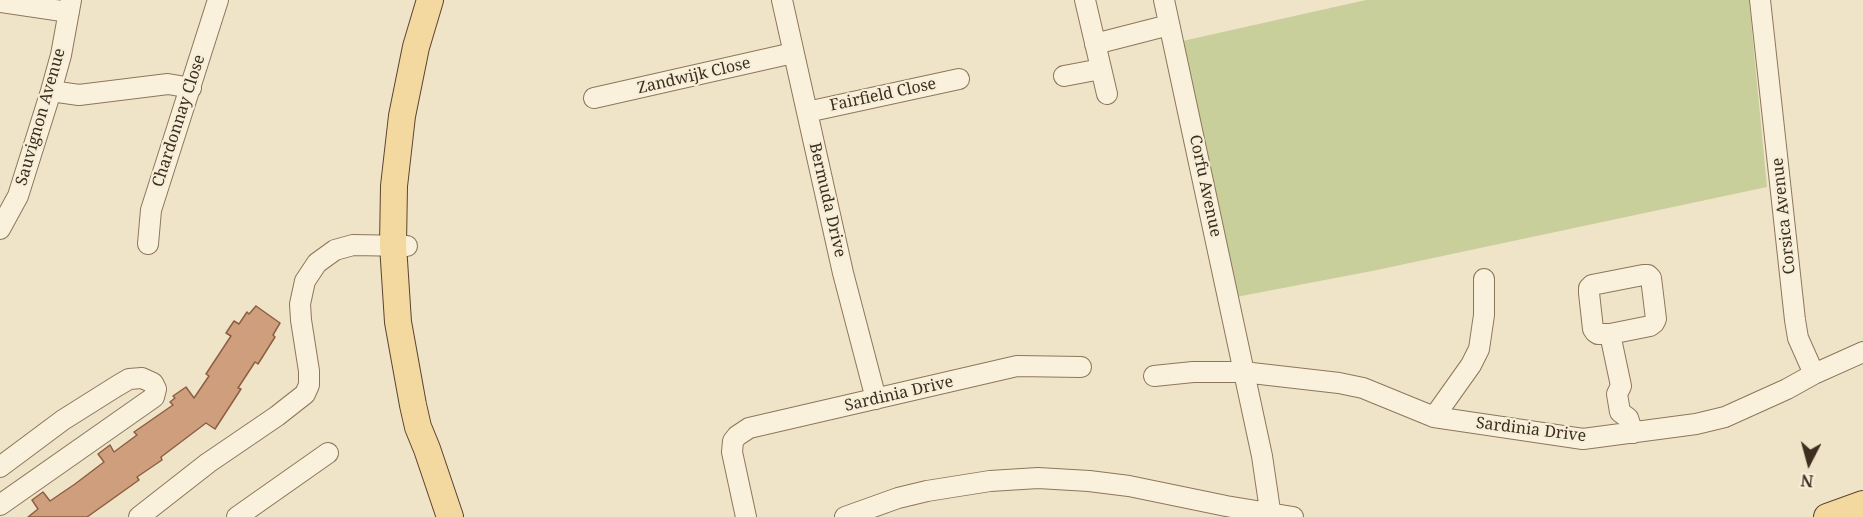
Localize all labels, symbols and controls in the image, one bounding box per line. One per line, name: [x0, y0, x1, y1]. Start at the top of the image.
street label: Sauvignon Avenue: [12, 46, 70, 188]
street label: Chardonnay Close: [149, 52, 209, 190]
street label: Zandwijk Close: [635, 54, 753, 98]
street label: Fairfield Close: [828, 74, 938, 116]
street label: Corfu Avenue: [1185, 133, 1225, 239]
street label: Bermuda Drive: [804, 141, 850, 259]
street label: Corsica Avenue: [1768, 157, 1800, 275]
street label: Sardinia Drive: [843, 372, 955, 416]
street label: Sardinia Drive: [1475, 414, 1587, 446]
north arrow: [1779, 433, 1839, 493]
text: N: [1800, 469, 1815, 493]

